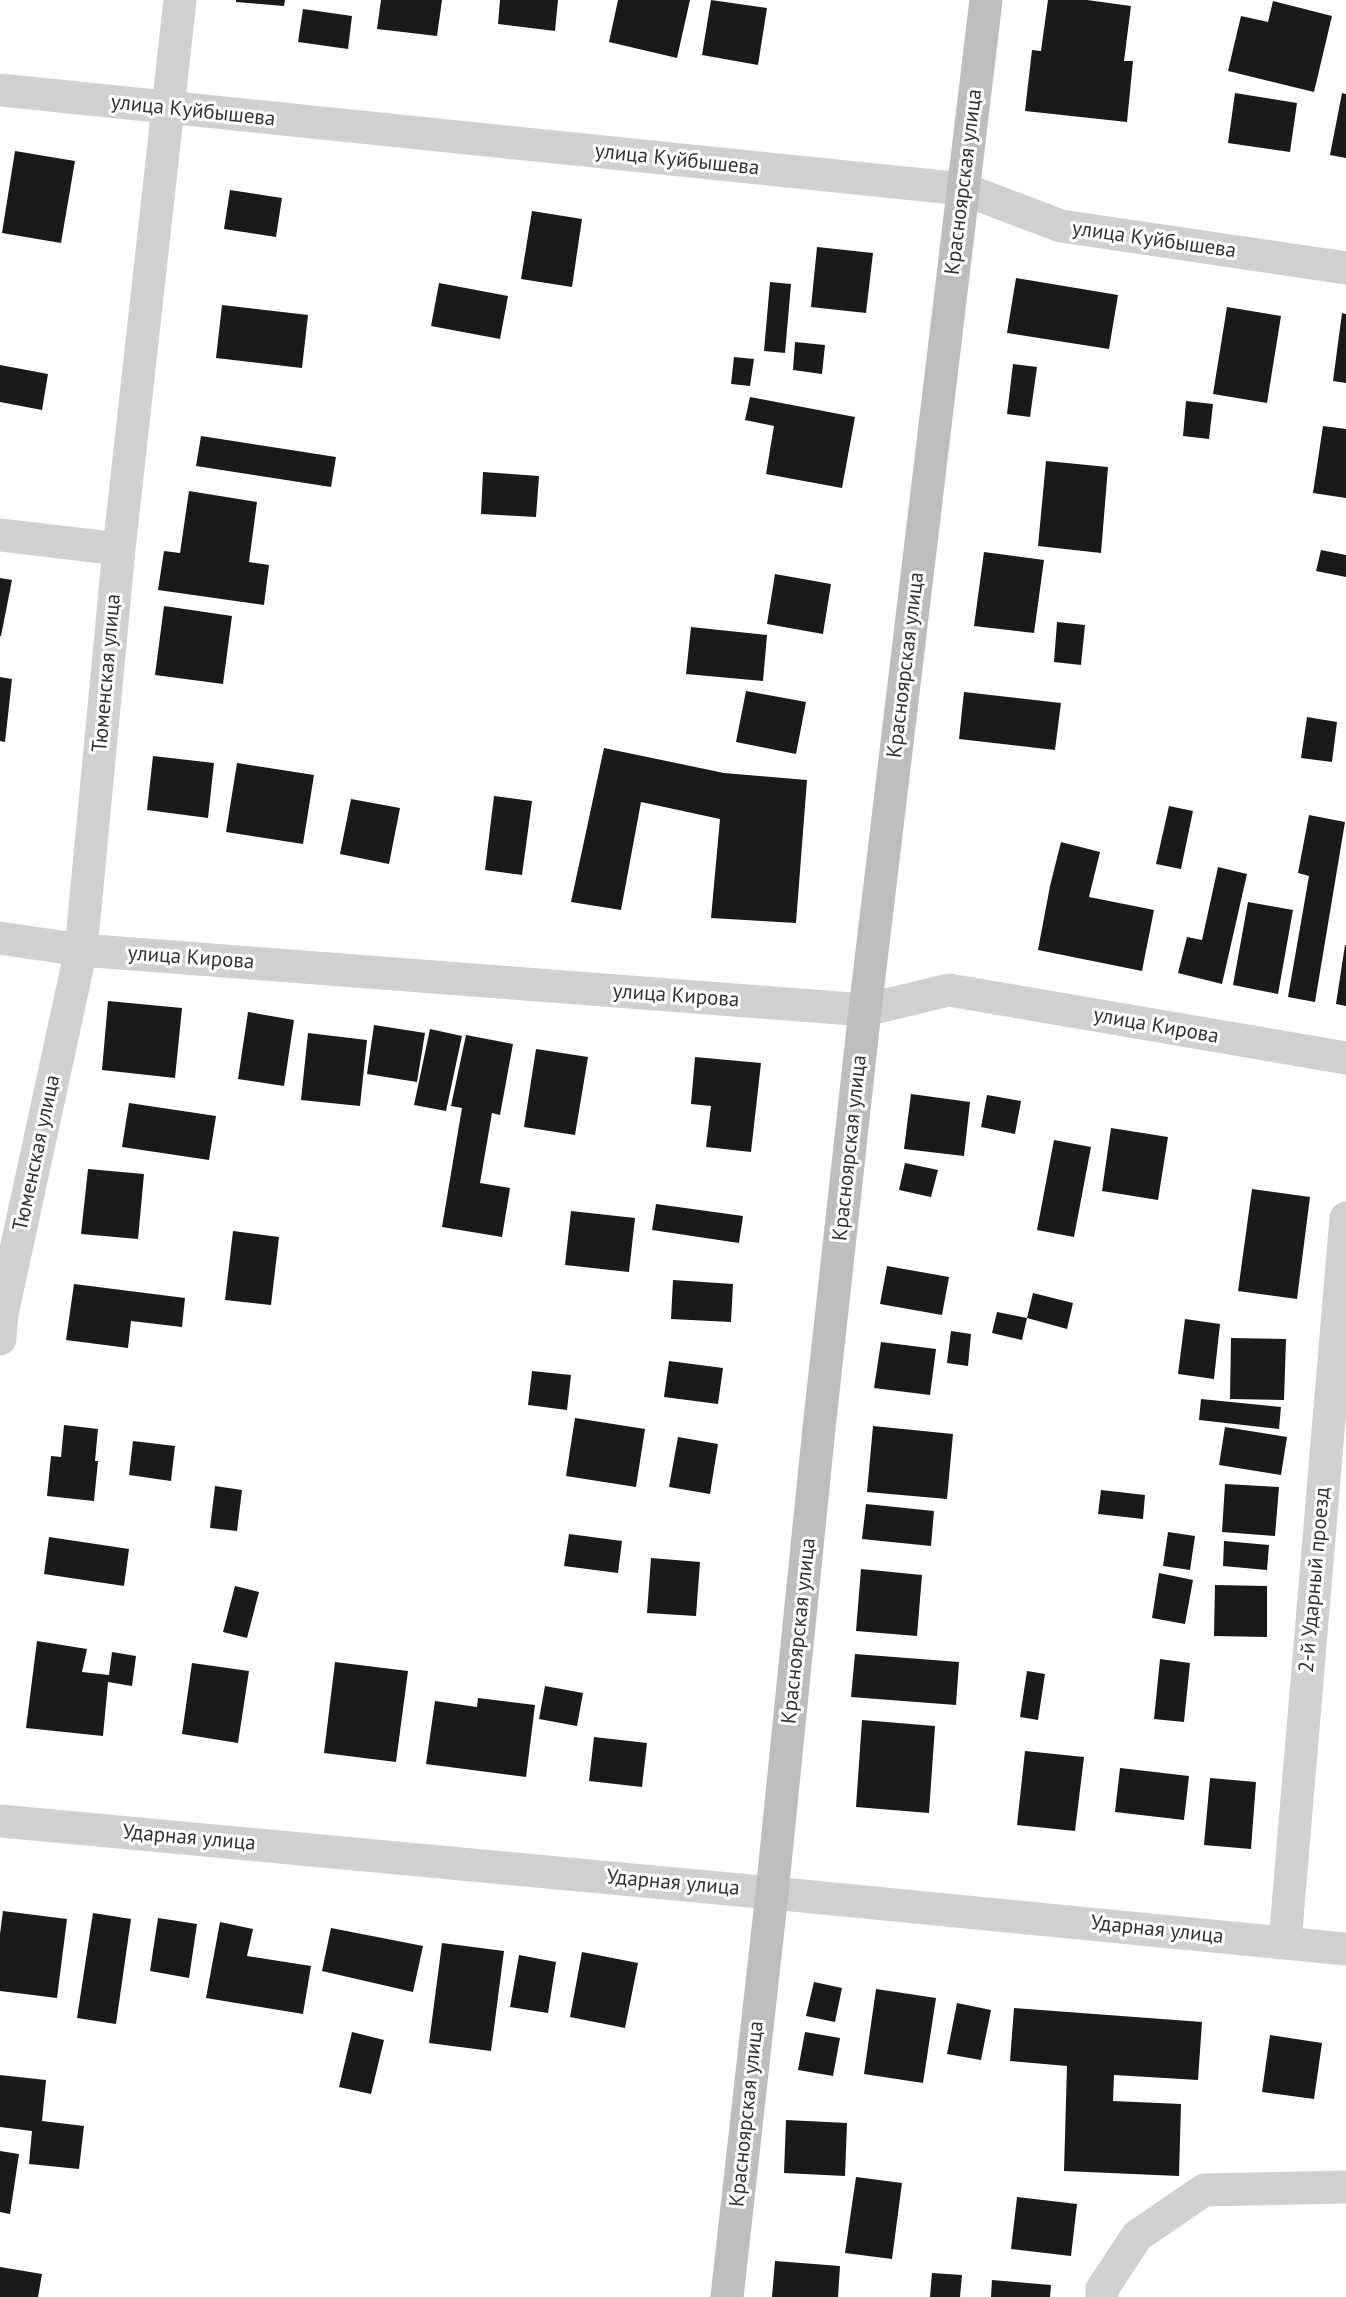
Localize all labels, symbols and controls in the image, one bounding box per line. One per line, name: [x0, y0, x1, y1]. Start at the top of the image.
street label: Красноярская улица: [940, 88, 988, 276]
street label: улица Куйбышева: [110, 90, 276, 132]
street label: улица Куйбышева: [594, 139, 760, 181]
street label: улица Куйбышева: [1070, 216, 1238, 264]
street label: Красноярская улица: [882, 571, 930, 759]
street label: Тюменская улица: [88, 593, 126, 753]
street label: улица Кирова: [127, 941, 255, 975]
street label: улица Кирова: [612, 979, 740, 1013]
street label: улица Кирова: [1091, 1003, 1221, 1049]
street label: Красноярская улица: [828, 1054, 872, 1242]
street label: Тюменская улица: [8, 1073, 66, 1233]
street label: 2-й Ударный проезд: [1294, 1486, 1336, 1674]
street label: Красноярская улица: [777, 1537, 821, 1725]
street label: Ударная улица: [121, 1820, 257, 1856]
street label: Ударная улица: [605, 1865, 741, 1901]
street label: Ударная улица: [1089, 1910, 1225, 1950]
street label: Красноярская улица: [725, 2020, 769, 2208]

